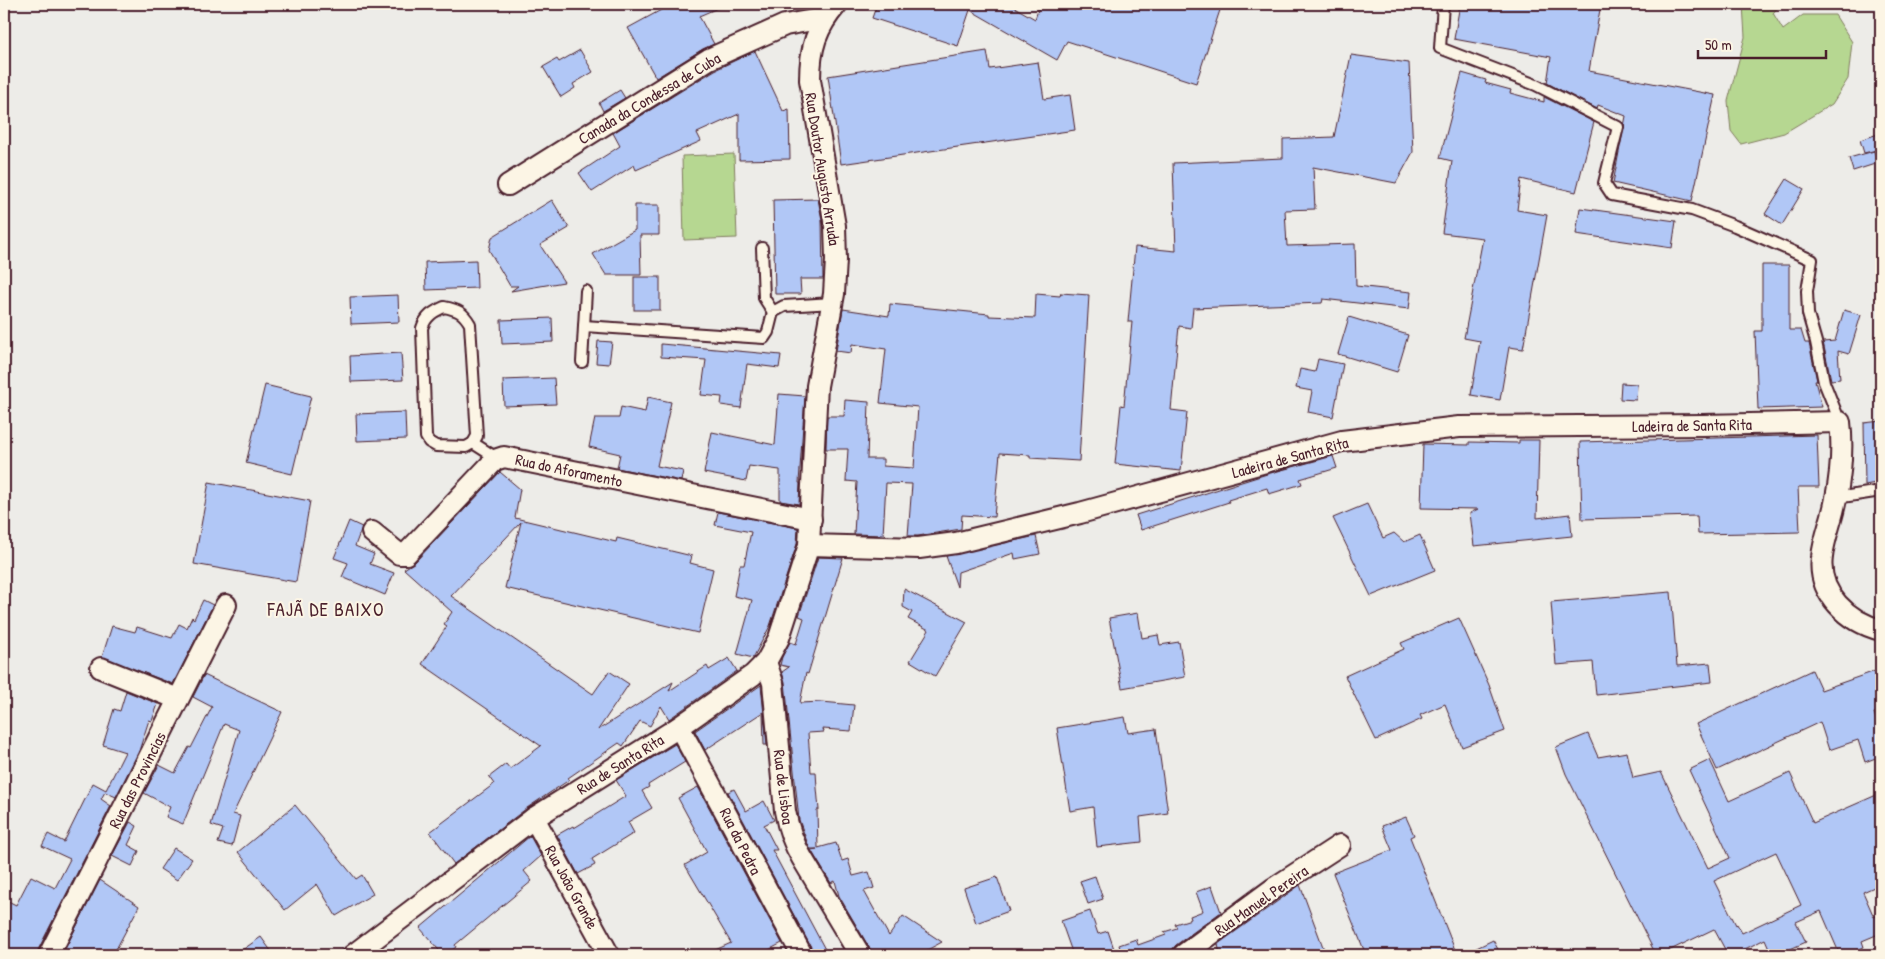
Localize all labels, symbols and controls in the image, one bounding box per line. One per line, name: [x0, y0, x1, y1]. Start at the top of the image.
scale bar: [1698, 28, 1825, 60]
text: 50 m: [1705, 34, 1732, 55]
street label: Canada da Condessa de Cuba: [574, 47, 724, 149]
street label: Rua Doutor Augusto Arruda: [800, 91, 846, 247]
street label: Ladeira de Santa Rita: [1632, 413, 1752, 437]
street label: Ladeira de Santa Rita: [1229, 431, 1351, 483]
street label: Rua do Aforamento: [513, 448, 625, 492]
district label: FAJÃ DE BAIXO: [266, 596, 385, 622]
street label: Rua das Provincias: [103, 728, 171, 832]
street label: Rua de Santa Rita: [572, 728, 668, 800]
street label: Rua de Lisboa: [769, 748, 799, 826]
street label: Rua da Pedra: [715, 804, 767, 878]
street label: Rua João Grande: [540, 841, 604, 933]
street label: Rua Manuel Pereira: [1210, 859, 1312, 941]

